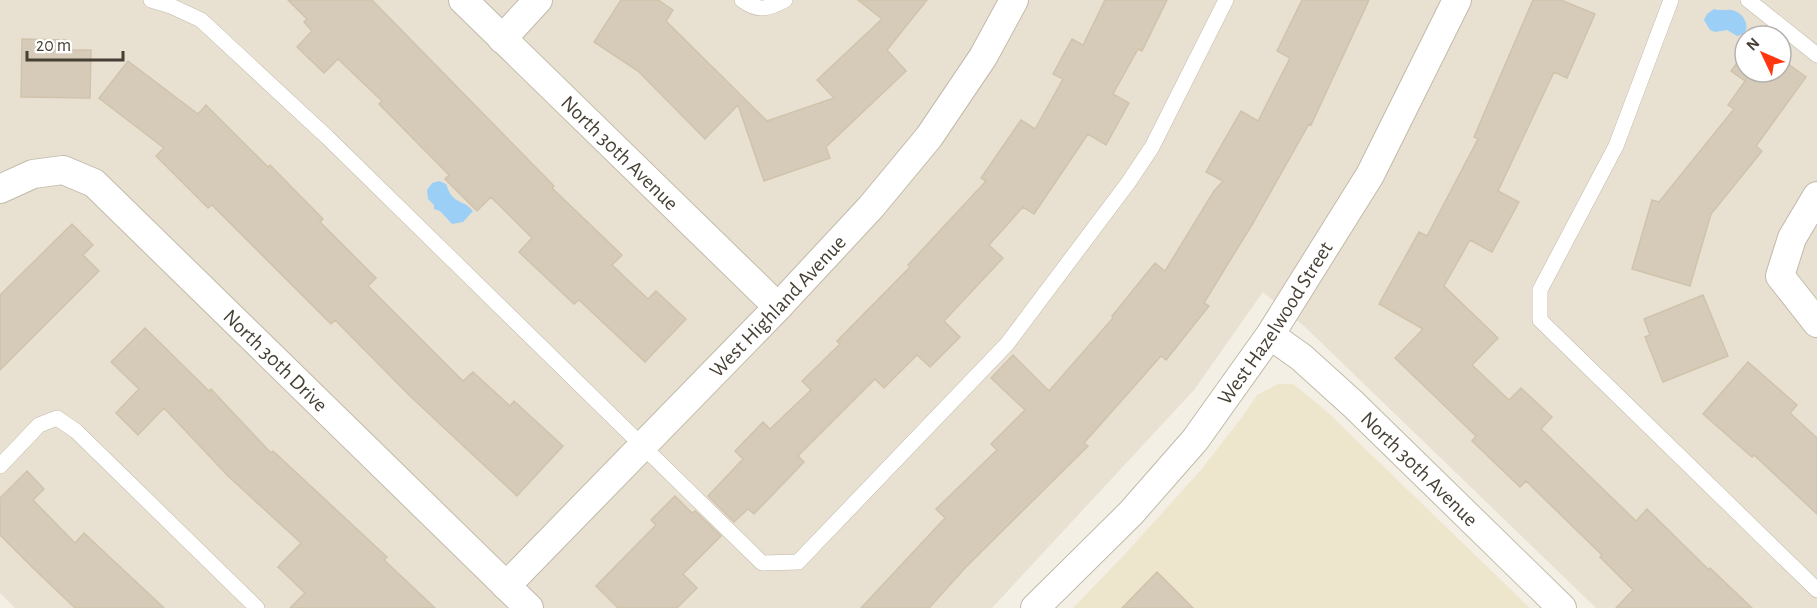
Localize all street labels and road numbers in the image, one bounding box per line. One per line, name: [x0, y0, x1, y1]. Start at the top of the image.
street label: North 30th Avenue: [557, 92, 682, 214]
street label: West Highland Avenue: [706, 231, 850, 381]
street label: West Hazelwood Street: [1214, 238, 1337, 409]
street label: North 30th Drive: [219, 306, 331, 416]
street label: North 30th Avenue: [1357, 408, 1482, 531]

